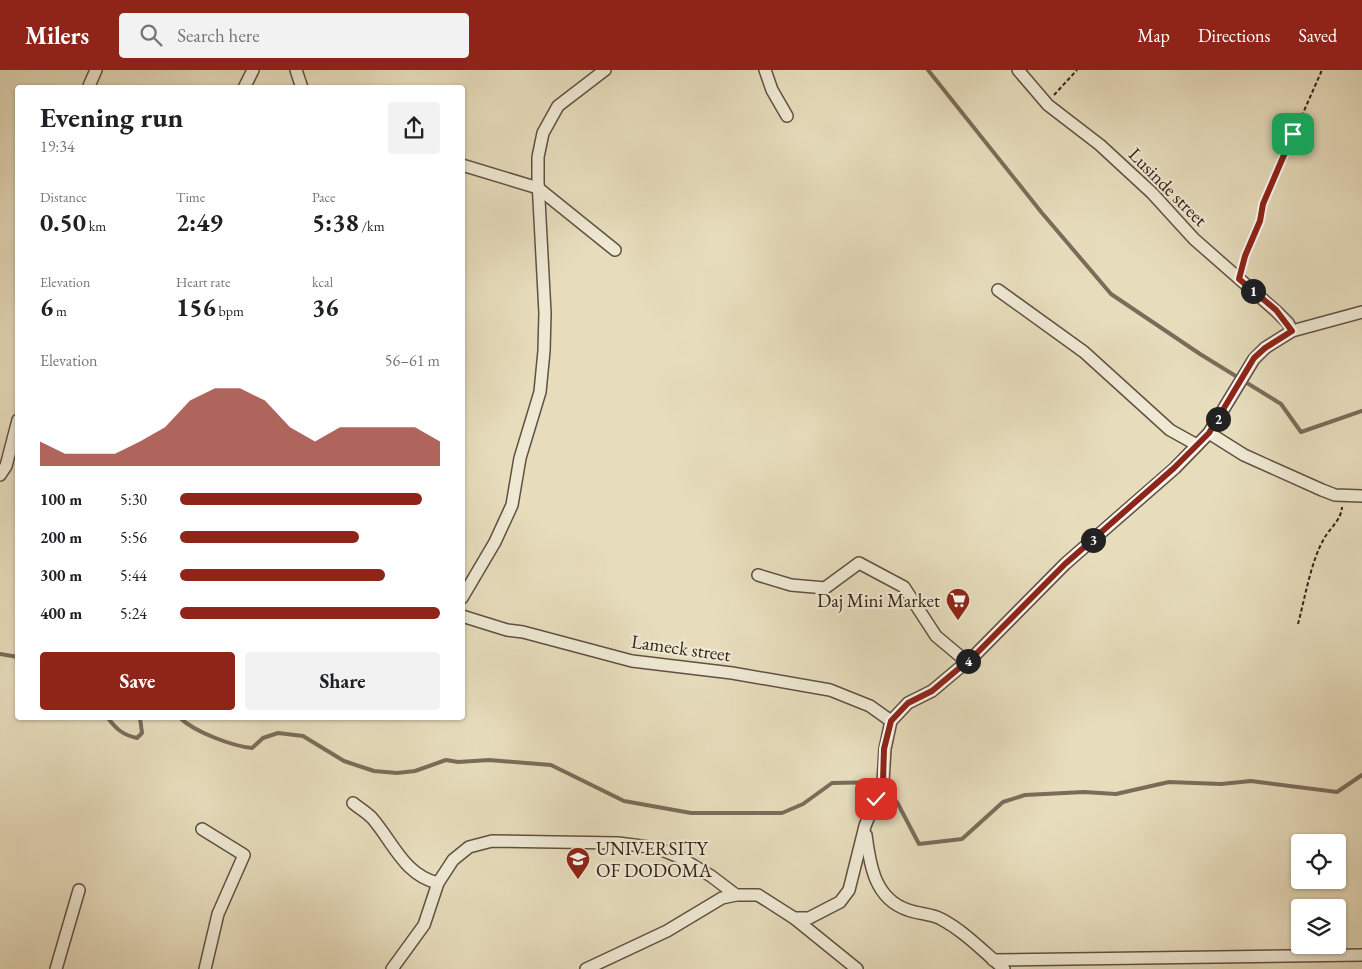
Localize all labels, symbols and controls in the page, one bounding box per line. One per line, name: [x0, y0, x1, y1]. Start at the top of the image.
search box: [119, 13, 469, 58]
text: Milers: [25, 20, 89, 51]
icon: search: [137, 21, 165, 49]
text: Search here: [177, 23, 260, 48]
text: Map: [1138, 24, 1170, 47]
text: Directions: [1198, 24, 1270, 47]
text: Saved: [1298, 24, 1337, 47]
text: Evening run: [40, 99, 183, 135]
button: share: [388, 102, 440, 154]
pin: [1272, 113, 1314, 155]
icon: arrive: [1279, 120, 1307, 148]
text: 19:34: [40, 136, 75, 157]
street label: Lusinde street: [1123, 142, 1213, 232]
text: Distance: [40, 188, 87, 206]
text: Time: [176, 188, 205, 206]
text: Pace: [312, 188, 336, 206]
text: 0.50: [40, 206, 86, 238]
text: 2:49: [176, 206, 223, 238]
text: 5:38: [312, 206, 359, 238]
text: km: [86, 217, 106, 235]
text: /km: [359, 217, 385, 235]
text: Elevation: [40, 273, 90, 291]
text: Heart rate: [176, 273, 230, 291]
text: kcal: [312, 273, 333, 291]
pin: 1: [1240, 278, 1266, 304]
text: 1: [1250, 282, 1257, 300]
text: 6: [40, 291, 53, 323]
text: 156: [176, 291, 216, 323]
text: 36: [312, 291, 338, 323]
text: m: [53, 302, 67, 320]
text: bpm: [216, 302, 244, 320]
text: Elevation: [40, 350, 98, 371]
text: 56–61 m: [385, 350, 440, 371]
pin: 2: [1206, 406, 1230, 432]
text: 2: [1215, 410, 1222, 428]
text: 100 m: [40, 489, 82, 510]
text: 5:30: [120, 489, 147, 510]
text: 200 m: [40, 527, 82, 548]
text: 5:56: [120, 527, 147, 548]
pin: 3: [1080, 528, 1106, 552]
text: 3: [1090, 531, 1097, 549]
text: 300 m: [40, 565, 82, 586]
text: 5:44: [120, 565, 147, 586]
supermarket icon: Daj Mini Market: [945, 587, 971, 621]
place label: Daj Mini Market: [817, 588, 940, 613]
text: 400 m: [40, 603, 82, 624]
text: 5:24: [120, 603, 147, 624]
street label: Lameck street: [630, 629, 732, 667]
pin: 4: [956, 648, 980, 674]
button: Save: [40, 652, 235, 710]
button: Share: [245, 652, 440, 710]
text: 4: [965, 652, 972, 670]
pin: [855, 778, 897, 820]
icon: check: [862, 785, 890, 813]
map controls: [1291, 834, 1346, 954]
button: locate: [1291, 834, 1346, 889]
place label: UNIVERSITY OF DODOMA: [596, 836, 713, 883]
school or university icon: UNIVERSITY OF DODOMA: [565, 846, 591, 880]
button: layers: [1291, 899, 1346, 954]

